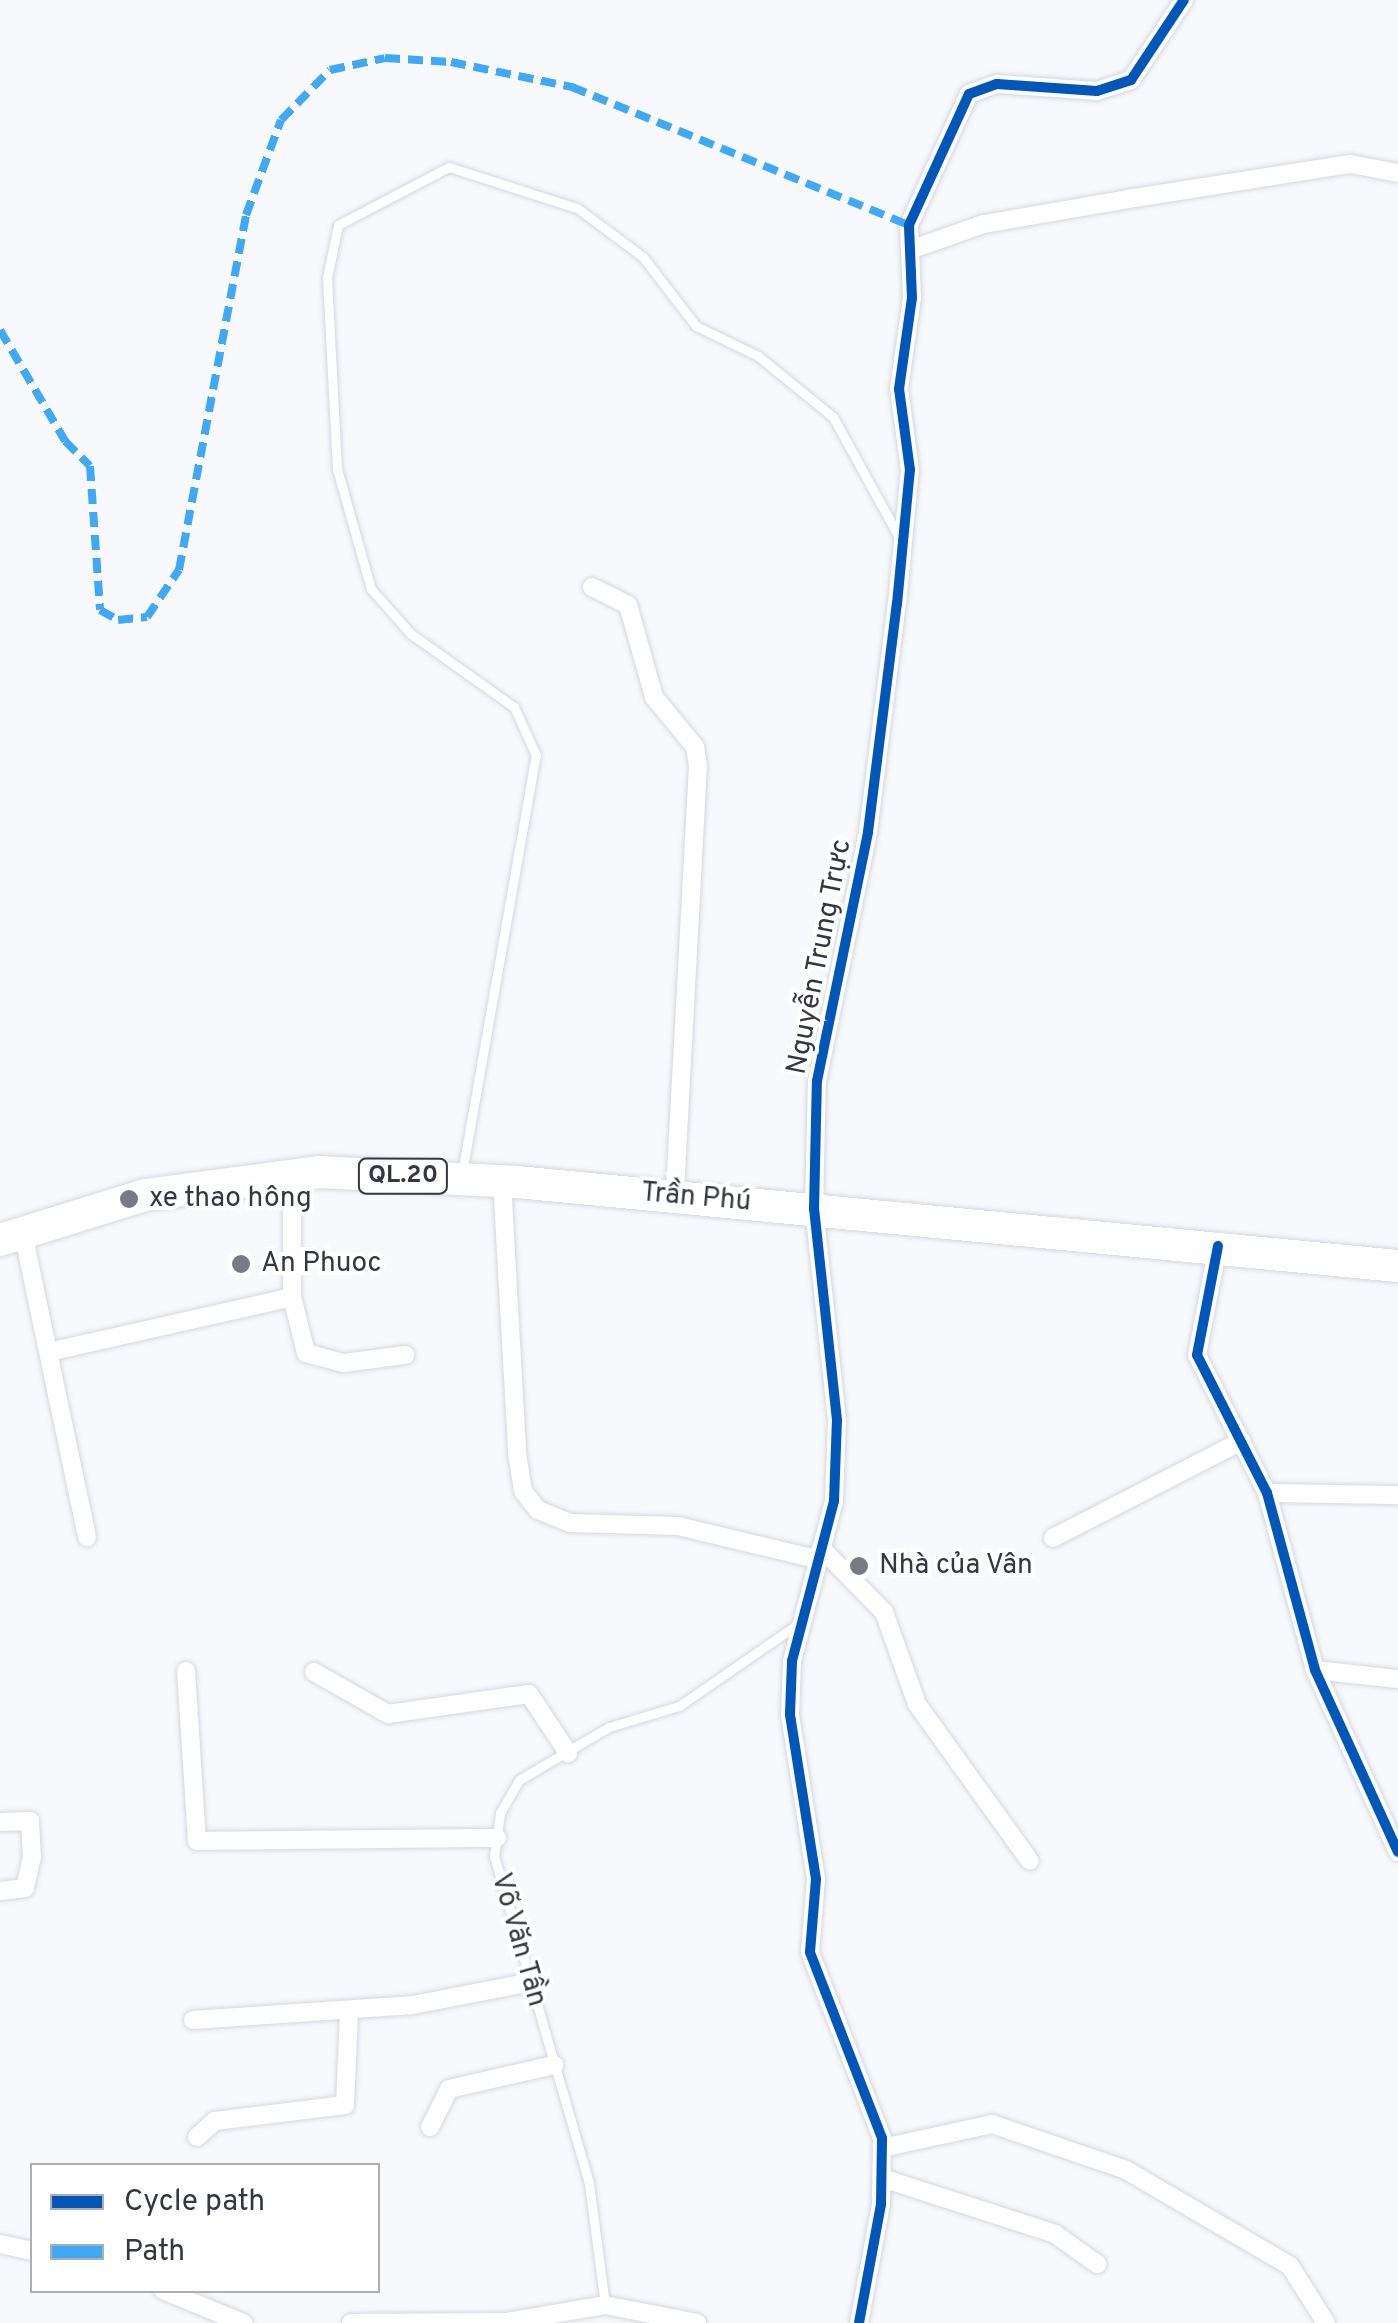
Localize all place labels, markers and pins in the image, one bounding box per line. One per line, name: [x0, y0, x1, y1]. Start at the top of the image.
place label: xe thao hông: [149, 1182, 312, 1216]
marker: xe thao hông: [118, 1188, 140, 1210]
place label: An Phuoc: [261, 1247, 381, 1281]
marker: An Phuoc: [230, 1253, 252, 1275]
place label: Nhà của Vân: [879, 1549, 1034, 1583]
marker: Nhà của Vân: [848, 1555, 870, 1577]

